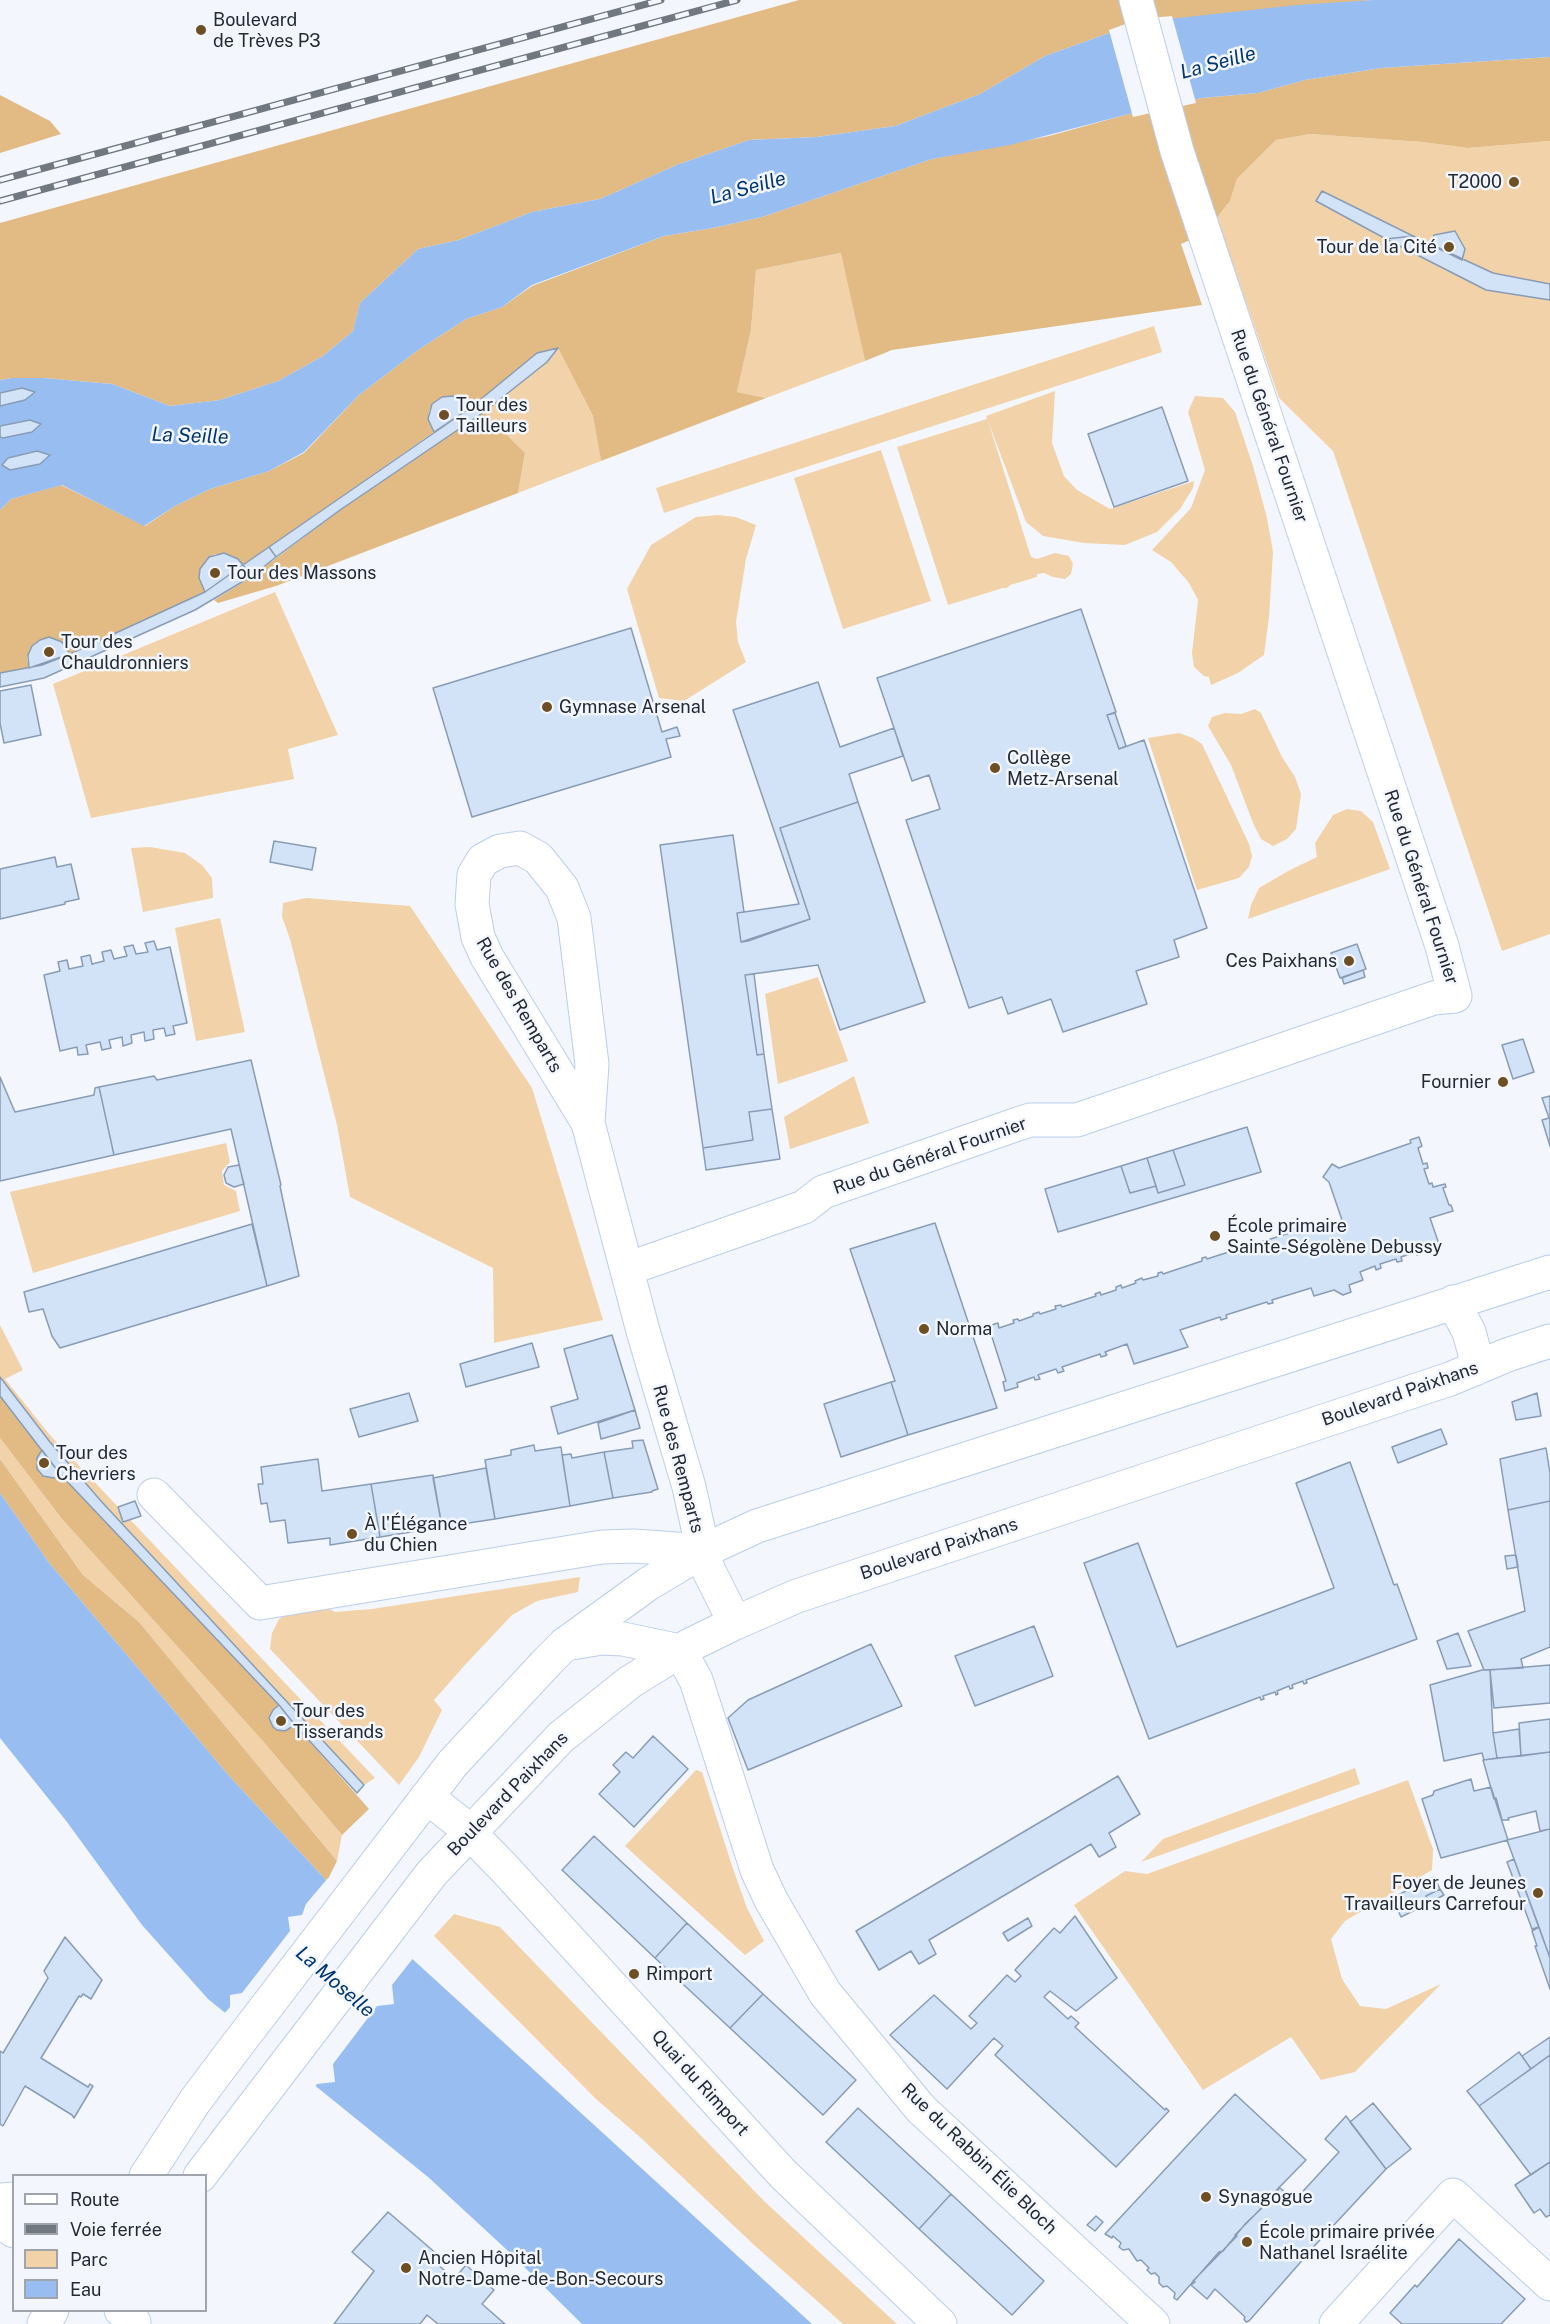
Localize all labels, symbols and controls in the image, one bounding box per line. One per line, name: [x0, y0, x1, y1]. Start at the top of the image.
place label: Boulevard de Trèves P3: [213, 9, 321, 52]
marker: Boulevard de Trèves P3: [194, 23, 208, 37]
water label: La Seille: [1178, 41, 1258, 85]
water label: La Seille: [708, 166, 788, 210]
place label: T2000: [1448, 171, 1502, 193]
marker: T2000: [1507, 175, 1521, 189]
place label: Tour de la Cité: [1317, 236, 1437, 258]
marker: Tour de la Cité: [1442, 240, 1456, 254]
street label: Rue du Général Fournier: [1226, 326, 1312, 526]
place label: Tour des Tailleurs: [456, 394, 528, 436]
marker: Tour des Tailleurs: [437, 408, 451, 422]
water label: La Seille: [151, 423, 229, 449]
place label: Tour des Massons: [227, 562, 376, 584]
marker: Tour des Massons: [208, 566, 222, 580]
place label: Tour des Chauldronniers: [61, 631, 189, 674]
marker: Tour des Chauldronniers: [42, 645, 56, 659]
place label: Gymnase Arsenal: [559, 696, 706, 718]
marker: Gymnase Arsenal: [540, 700, 554, 714]
place label: Collège Metz-Arsenal: [1007, 747, 1119, 789]
marker: Collège Metz-Arsenal: [988, 761, 1002, 775]
street label: Rue du Général Fournier: [1379, 787, 1463, 987]
street label: Rue des Remparts: [472, 934, 566, 1076]
place label: Ces Paixhans: [1225, 950, 1337, 972]
marker: Ces Paixhans: [1342, 954, 1356, 968]
place label: Fournier: [1421, 1071, 1491, 1093]
marker: Fournier: [1496, 1075, 1510, 1089]
street label: Rue du Général Fournier: [830, 1113, 1030, 1199]
place label: École primaire Sainte-Ségolène Debussy: [1227, 1215, 1442, 1258]
marker: École primaire Sainte-Ségolène Debussy: [1208, 1229, 1222, 1243]
place label: Norma: [936, 1318, 992, 1340]
marker: Norma: [917, 1322, 931, 1336]
street label: Boulevard Paixhans: [1319, 1357, 1481, 1431]
street label: Rue des Remparts: [648, 1383, 708, 1535]
place label: Tour des Chevriers: [56, 1442, 136, 1484]
marker: Tour des Chevriers: [37, 1456, 51, 1470]
place label: À l'Élégance du Chien: [364, 1513, 468, 1556]
street label: Boulevard Paixhans: [858, 1513, 1020, 1585]
marker: À l'Élégance du Chien: [345, 1527, 359, 1541]
place label: Tour des Tisserands: [293, 1700, 383, 1742]
marker: Tour des Tisserands: [274, 1714, 288, 1728]
street label: Boulevard Paixhans: [443, 1727, 573, 1861]
place label: Foyer de Jeunes Travailleurs Carrefour: [1344, 1872, 1526, 1914]
marker: Foyer de Jeunes Travailleurs Carrefour: [1531, 1886, 1545, 1900]
water label: La Moselle: [291, 1941, 379, 2023]
place label: Rimport: [646, 1963, 713, 1985]
marker: Rimport: [627, 1967, 641, 1981]
street label: Quai du Rimport: [647, 2026, 753, 2140]
street label: Rue du Rabbin Élie Bloch: [897, 2079, 1061, 2239]
legend: [12, 2174, 207, 2312]
place label: Synagogue: [1218, 2186, 1313, 2208]
text: Route: [70, 2189, 119, 2210]
marker: Synagogue: [1199, 2190, 1213, 2204]
text: Voie ferrée: [70, 2219, 162, 2240]
place label: École primaire privée Nathanel Israélite: [1259, 2221, 1435, 2264]
marker: École primaire privée Nathanel Israélite: [1240, 2235, 1254, 2249]
place label: Ancien Hôpital Notre-Dame-de-Bon-Secours: [418, 2247, 663, 2290]
text: Parc: [70, 2249, 108, 2270]
marker: Ancien Hôpital Notre-Dame-de-Bon-Secours: [399, 2261, 413, 2275]
text: Eau: [70, 2279, 101, 2300]

